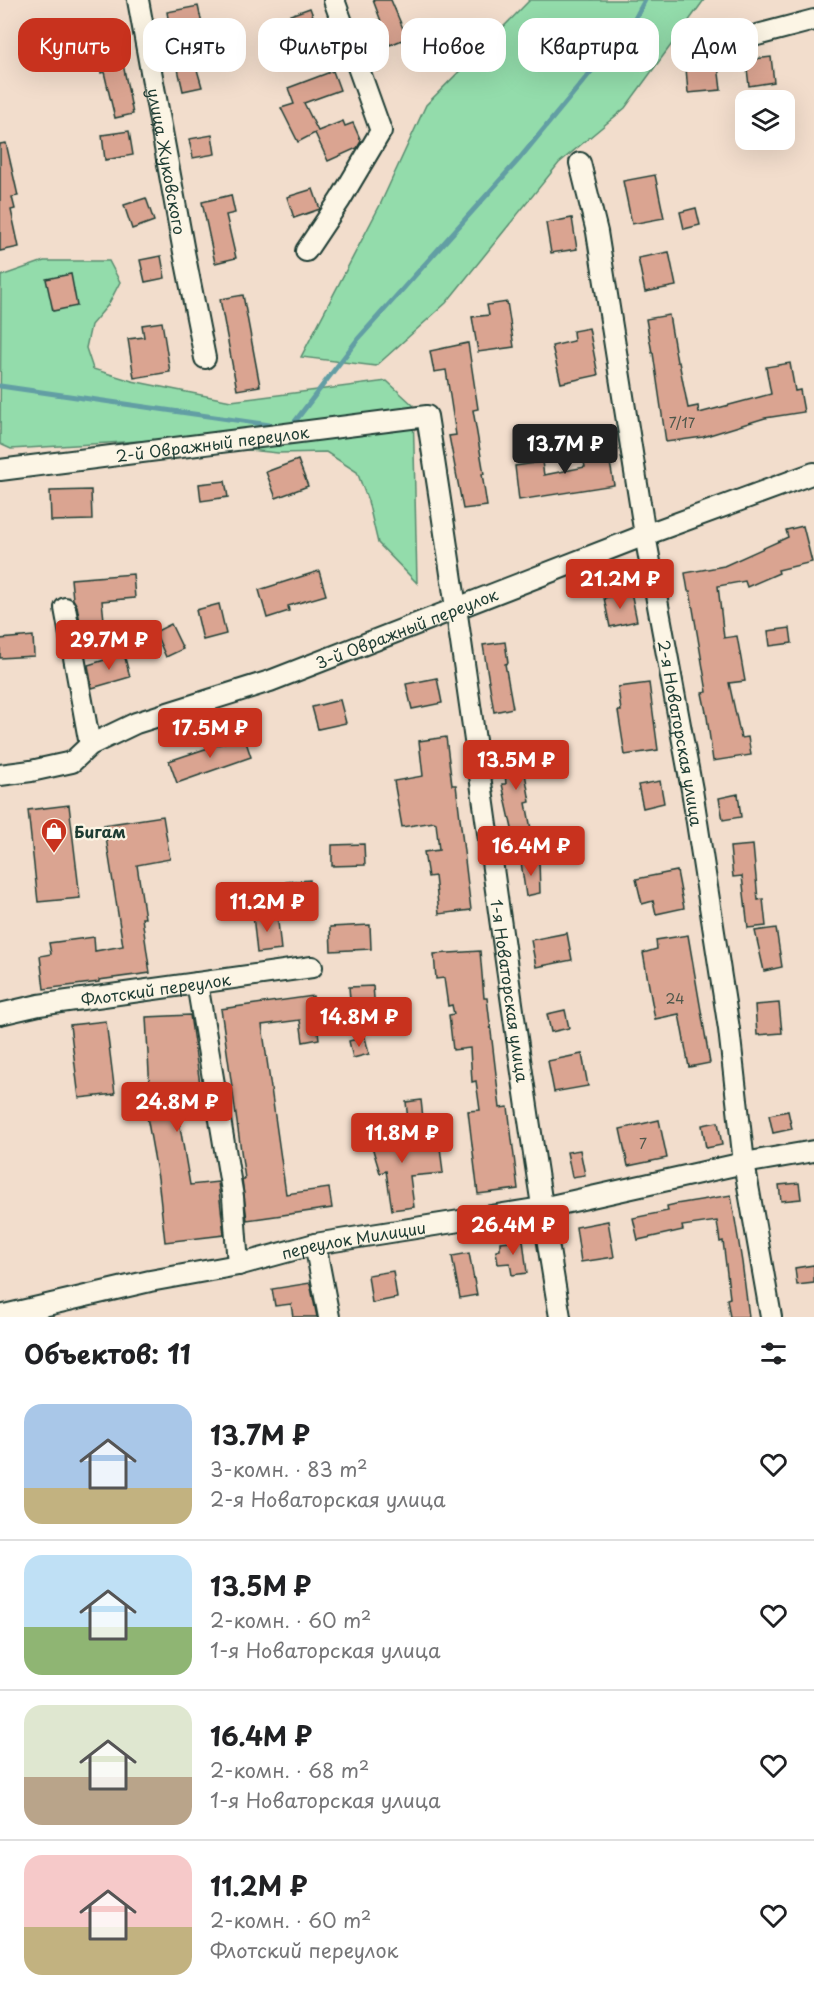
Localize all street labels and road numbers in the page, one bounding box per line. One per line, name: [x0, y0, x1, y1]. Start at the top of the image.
street label: улица Жуковского: [142, 86, 193, 237]
street label: 2-й Овражный переулок: [114, 419, 311, 467]
street label: 3-й Овражный переулок: [312, 581, 502, 674]
street label: 2-я Новаторская улица: [653, 638, 709, 828]
street label: 1-я Новаторская улица: [485, 898, 535, 1084]
street label: Флотский переулок: [79, 966, 233, 1011]
street label: переулок Милиции: [278, 1215, 428, 1265]

